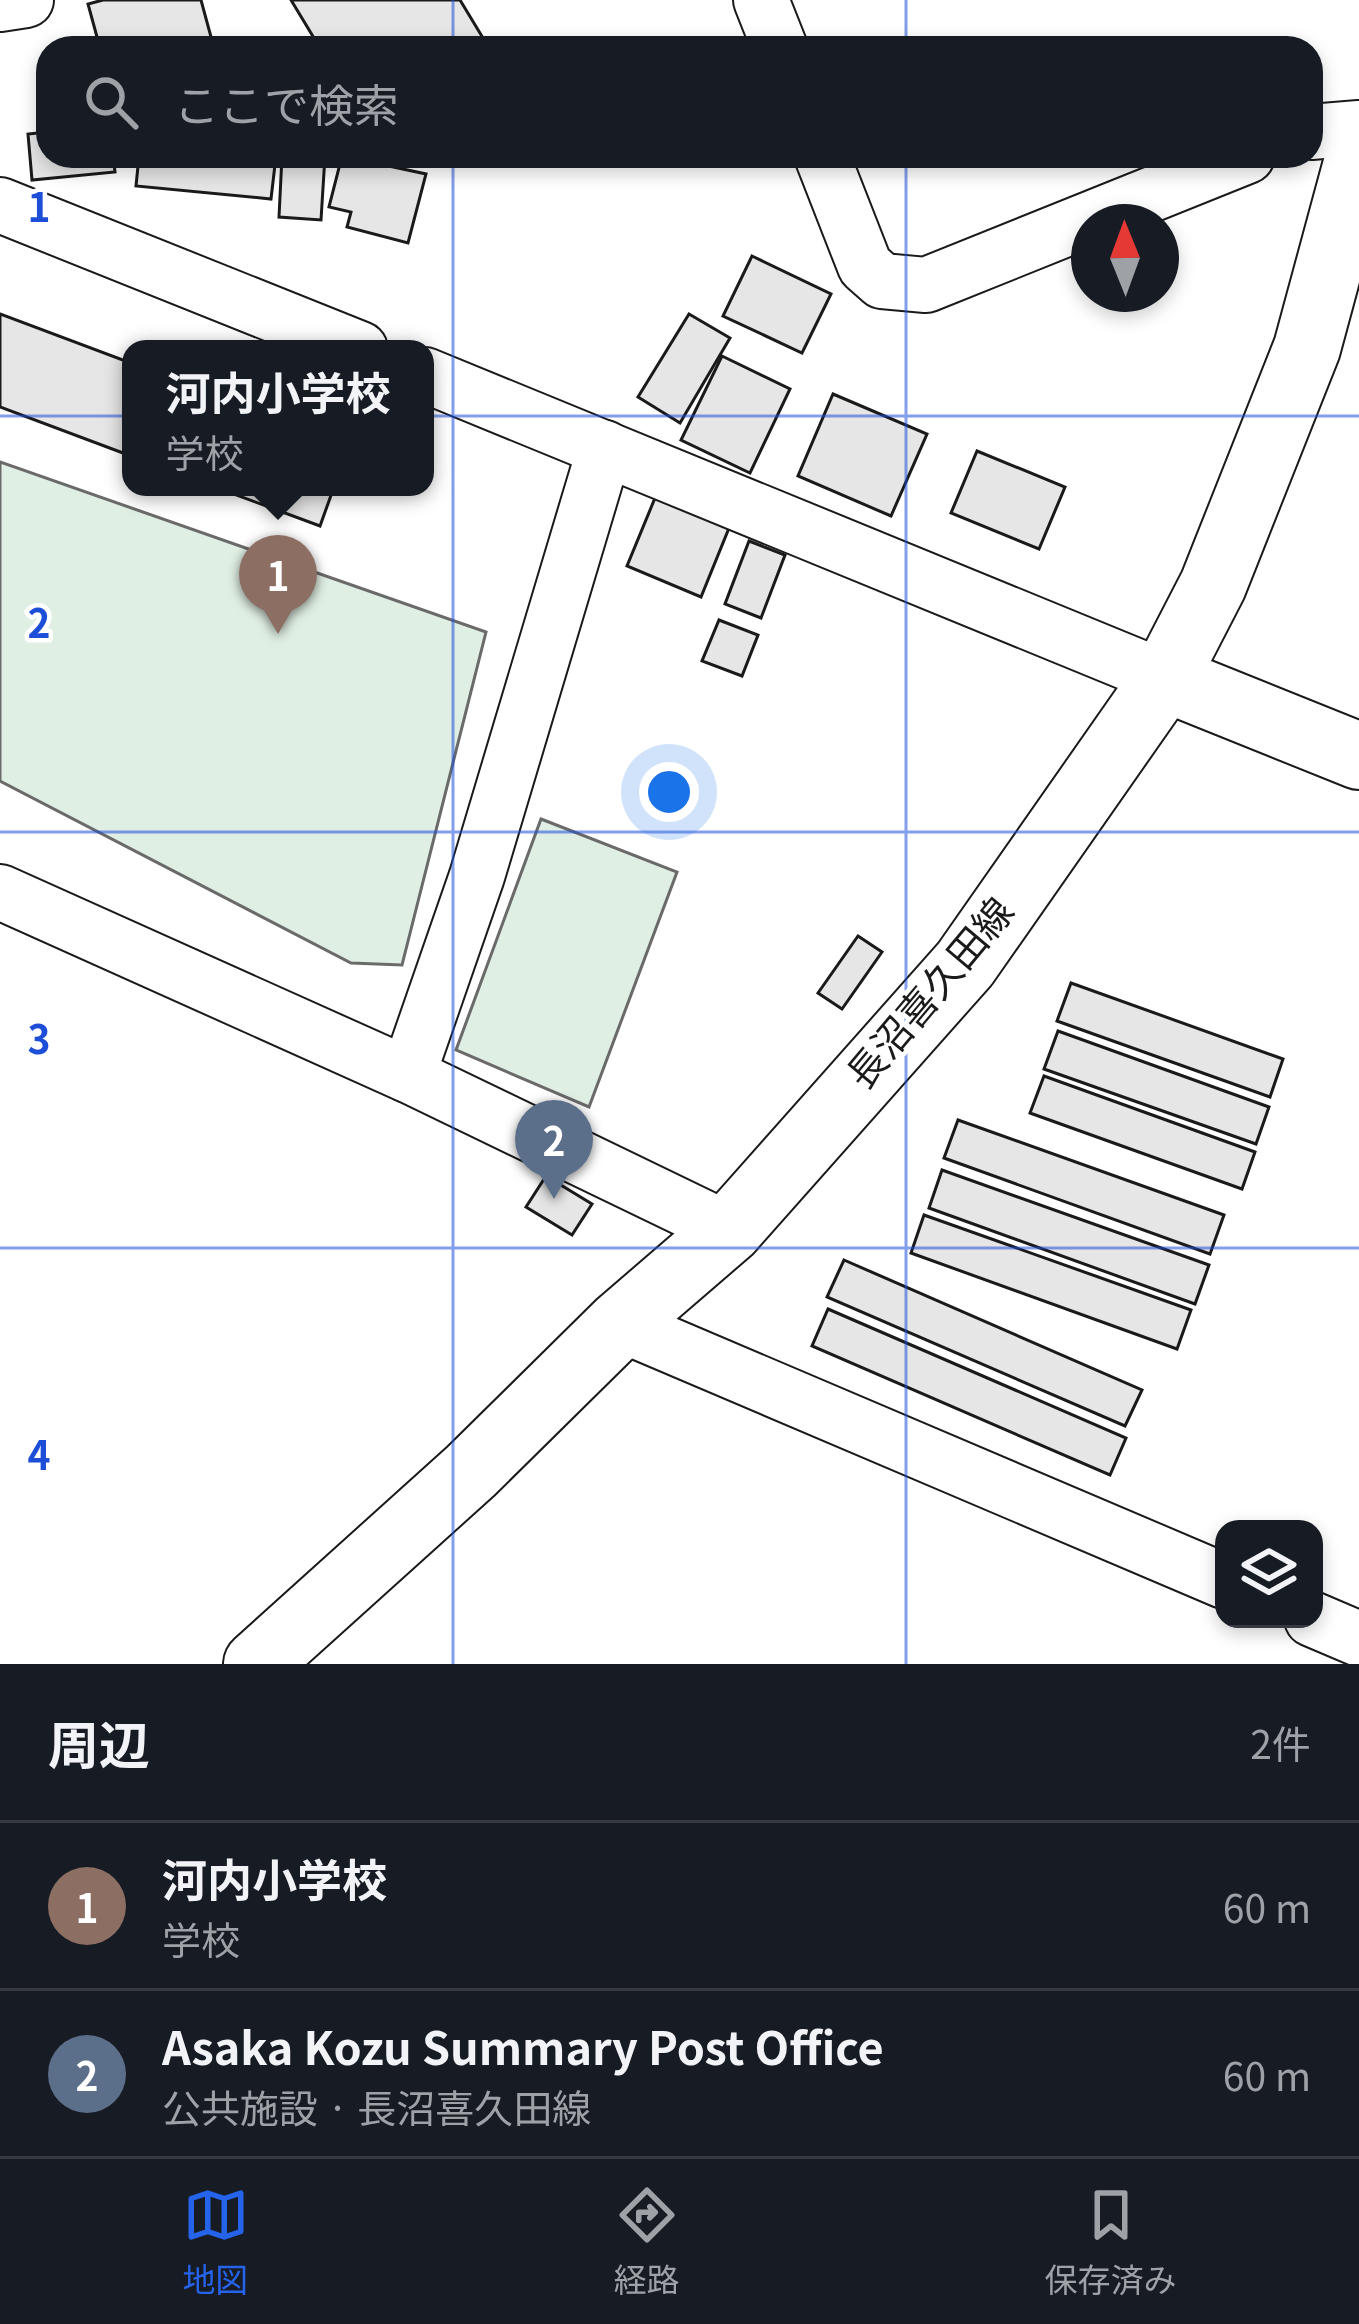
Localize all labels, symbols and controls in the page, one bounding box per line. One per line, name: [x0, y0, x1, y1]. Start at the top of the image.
search box: [36, 36, 1323, 168]
icon: search: [78, 69, 144, 135]
text: ここで検索: [174, 70, 399, 135]
text: 1: [27, 177, 51, 233]
north arrow: [1071, 204, 1179, 312]
popup: [122, 340, 434, 496]
text: 河内小学校: [165, 358, 391, 423]
text: 学校: [165, 423, 244, 479]
pin: 1: [239, 535, 317, 634]
text: 2: [27, 593, 51, 649]
your location: [639, 762, 699, 822]
street label: 長沼喜久田線: [831, 883, 1024, 1099]
text: 3: [27, 1009, 51, 1065]
pin: 2: [515, 1100, 593, 1199]
text: 4: [27, 1425, 51, 1481]
map controls: [1215, 1520, 1323, 1628]
button: layers: [1215, 1520, 1323, 1628]
text: 周辺: [48, 1705, 150, 1779]
text: 2件: [1250, 1714, 1311, 1770]
text: 河内小学校: [162, 1845, 387, 1910]
text: 1: [75, 1878, 99, 1934]
text: 60 m: [1223, 1878, 1311, 1934]
text: 学校: [162, 1910, 240, 1966]
text: Asaka Kozu Summary Post Office: [162, 2013, 884, 2078]
text: 2: [75, 2046, 99, 2102]
text: 60 m: [1223, 2046, 1311, 2102]
text: 公共施設 · 長沼喜久田線: [162, 2078, 591, 2134]
tab: 地図: [183, 2182, 249, 2302]
tab: 経路: [614, 2182, 680, 2302]
tab: 保存済み: [1045, 2182, 1177, 2302]

